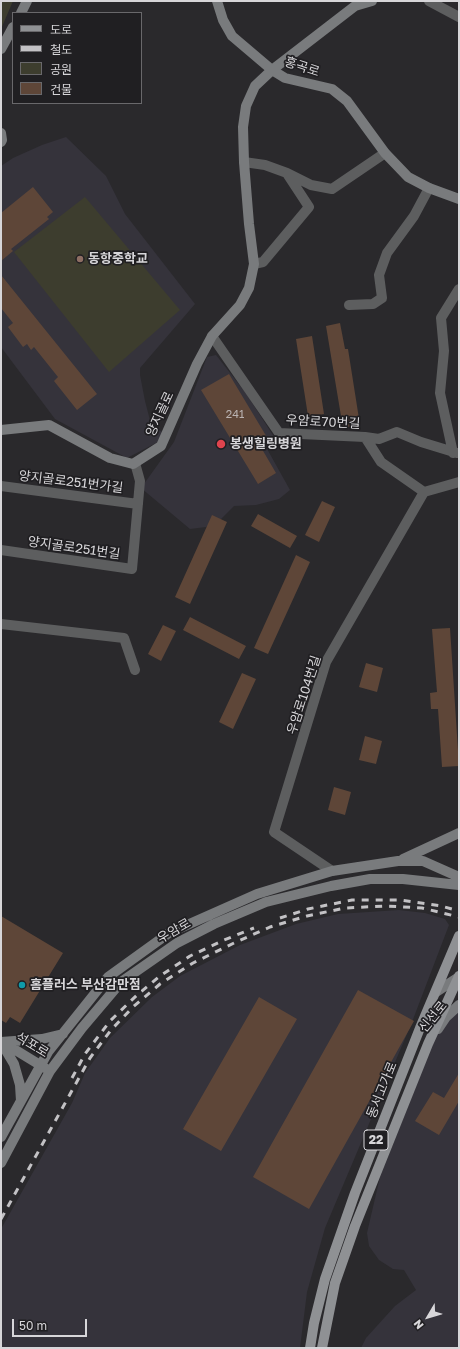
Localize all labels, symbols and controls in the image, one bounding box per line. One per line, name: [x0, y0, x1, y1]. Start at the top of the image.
legend: [12, 12, 142, 104]
text: 도로: [50, 22, 72, 37]
text: 철도: [50, 42, 72, 57]
street label: 홍곡로: [283, 54, 321, 80]
text: 공원: [50, 62, 72, 77]
text: 건물: [50, 82, 72, 97]
place label: 동항중학교: [88, 251, 148, 267]
marker: 동항중학교: [75, 254, 85, 264]
street label: 양지골로: [143, 389, 177, 439]
house number: 241: [226, 408, 244, 422]
street label: 우암로70번길: [285, 412, 361, 432]
place label: 봉생힐링병원: [230, 436, 302, 452]
marker: 봉생힐링병원: [215, 438, 227, 450]
street label: 양지골로251번가길: [18, 468, 124, 496]
street label: 양지골로251번길: [27, 534, 121, 562]
street label: 우암로104번길: [284, 654, 324, 736]
street label: 우암로: [155, 915, 193, 947]
place label: 홈플러스 부산감만점: [30, 977, 141, 993]
marker: 홈플러스 부산감만점: [17, 980, 27, 990]
street label: 신선로: [416, 998, 450, 1036]
street label: 석포로: [13, 1029, 51, 1061]
street label: 동서고가로: [364, 1059, 400, 1121]
road number: 22: [364, 1130, 388, 1150]
north arrow: [408, 1297, 448, 1337]
scale bar: [14, 1311, 89, 1337]
text: N: [410, 1317, 426, 1332]
text: 50 m: [19, 1318, 47, 1333]

